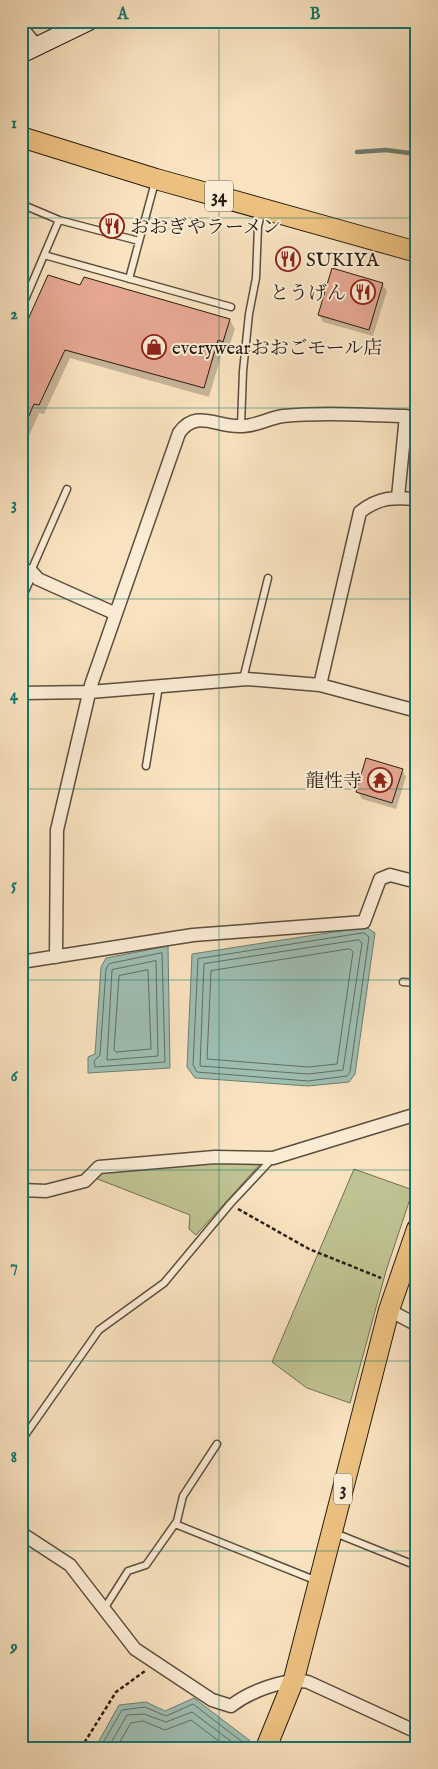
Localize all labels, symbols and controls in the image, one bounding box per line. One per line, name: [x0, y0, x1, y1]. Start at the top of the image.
text: A: [117, 5, 130, 25]
text: B: [310, 5, 321, 25]
text: 1: [11, 114, 17, 134]
road number: 34: [205, 180, 233, 212]
restaurant icon: おおぎやラーメン: [99, 213, 125, 239]
place label: おおぎやラーメン: [130, 216, 281, 240]
restaurant icon: SUKIYA: [275, 246, 301, 272]
place label: SUKIYA: [306, 249, 380, 273]
restaurant icon: とうげん: [350, 279, 376, 305]
place label: とうげん: [270, 282, 346, 306]
text: 2: [10, 305, 18, 325]
shop icon: everywearおおごモール店: [141, 334, 167, 360]
place label: everywearおおごモール店: [172, 337, 382, 361]
text: 3: [11, 495, 17, 515]
text: 4: [10, 686, 19, 706]
temple icon: 龍性寺: [367, 767, 393, 793]
place label: 龍性寺: [305, 770, 362, 794]
text: 5: [11, 876, 17, 896]
text: 6: [11, 1067, 19, 1087]
text: 7: [10, 1257, 18, 1277]
text: 8: [11, 1448, 17, 1468]
road number: 3: [334, 1474, 352, 1505]
text: 9: [10, 1638, 18, 1658]

